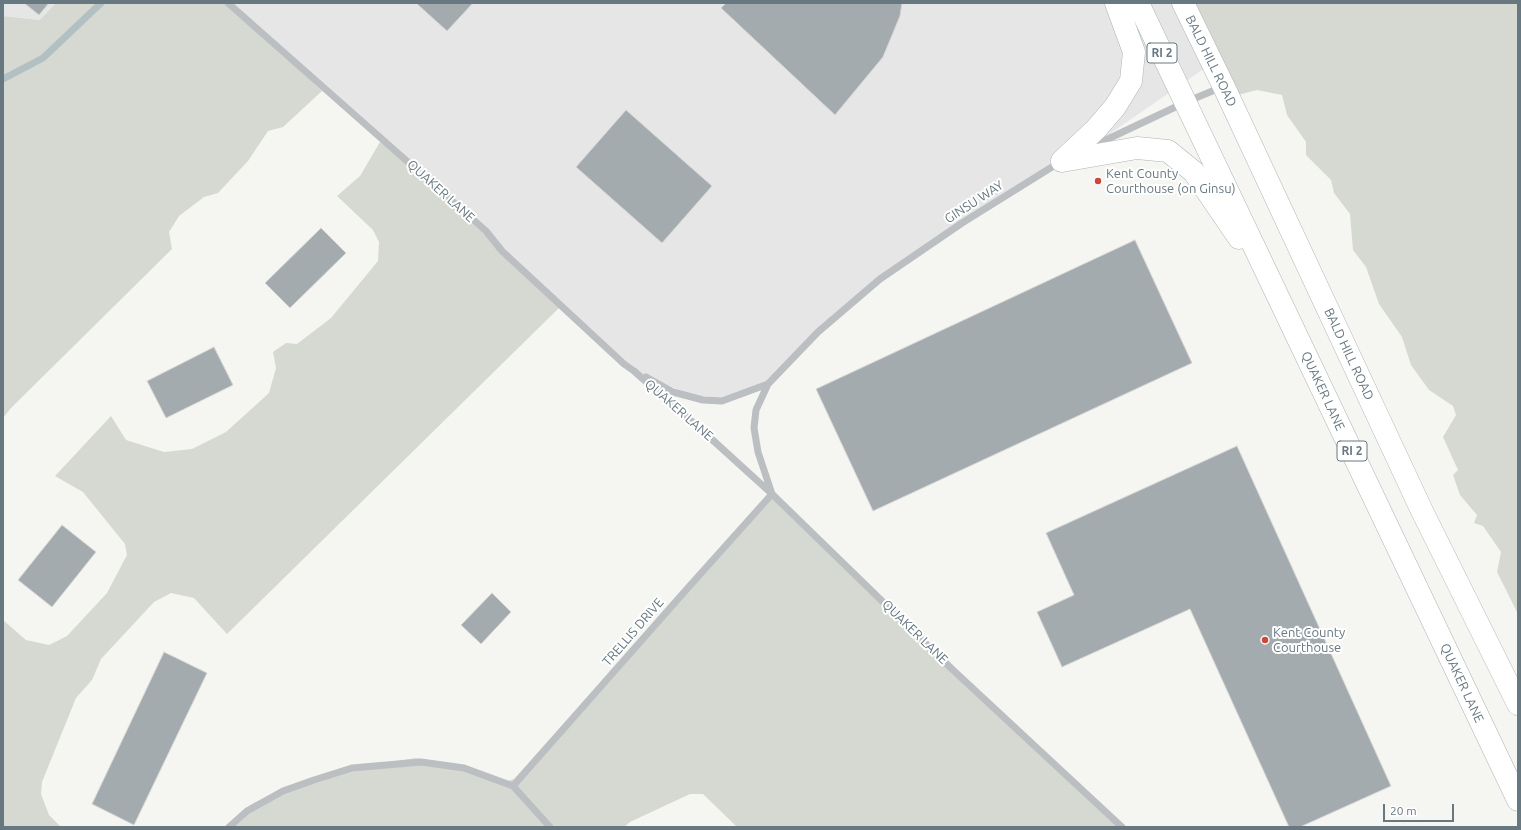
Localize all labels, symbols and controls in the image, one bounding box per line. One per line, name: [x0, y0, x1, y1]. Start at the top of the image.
street label: BALD HILL ROAD: [1182, 13, 1240, 109]
road number: RI 2: [1147, 43, 1177, 63]
street label: QUAKER LANE: [404, 157, 478, 225]
place label: Kent County Courthouse (on Ginsu): [1106, 166, 1236, 197]
marker: Kent County Courthouse (on Ginsu): [1093, 176, 1103, 186]
street label: GINSU WAY: [942, 177, 1006, 227]
street label: BALD HILL ROAD: [1321, 306, 1377, 402]
street label: QUAKER LANE: [1298, 349, 1348, 433]
street label: QUAKER LANE: [642, 376, 716, 444]
road number: RI 2: [1337, 441, 1367, 461]
street label: TRELLIS DRIVE: [599, 595, 667, 669]
street label: QUAKER LANE: [879, 597, 951, 667]
place label: Kent County Courthouse: [1273, 625, 1345, 656]
marker: Kent County Courthouse: [1260, 635, 1270, 645]
street label: QUAKER LANE: [1437, 641, 1487, 725]
scale bar: [1385, 796, 1456, 822]
text: 20 m: [1390, 804, 1417, 817]

